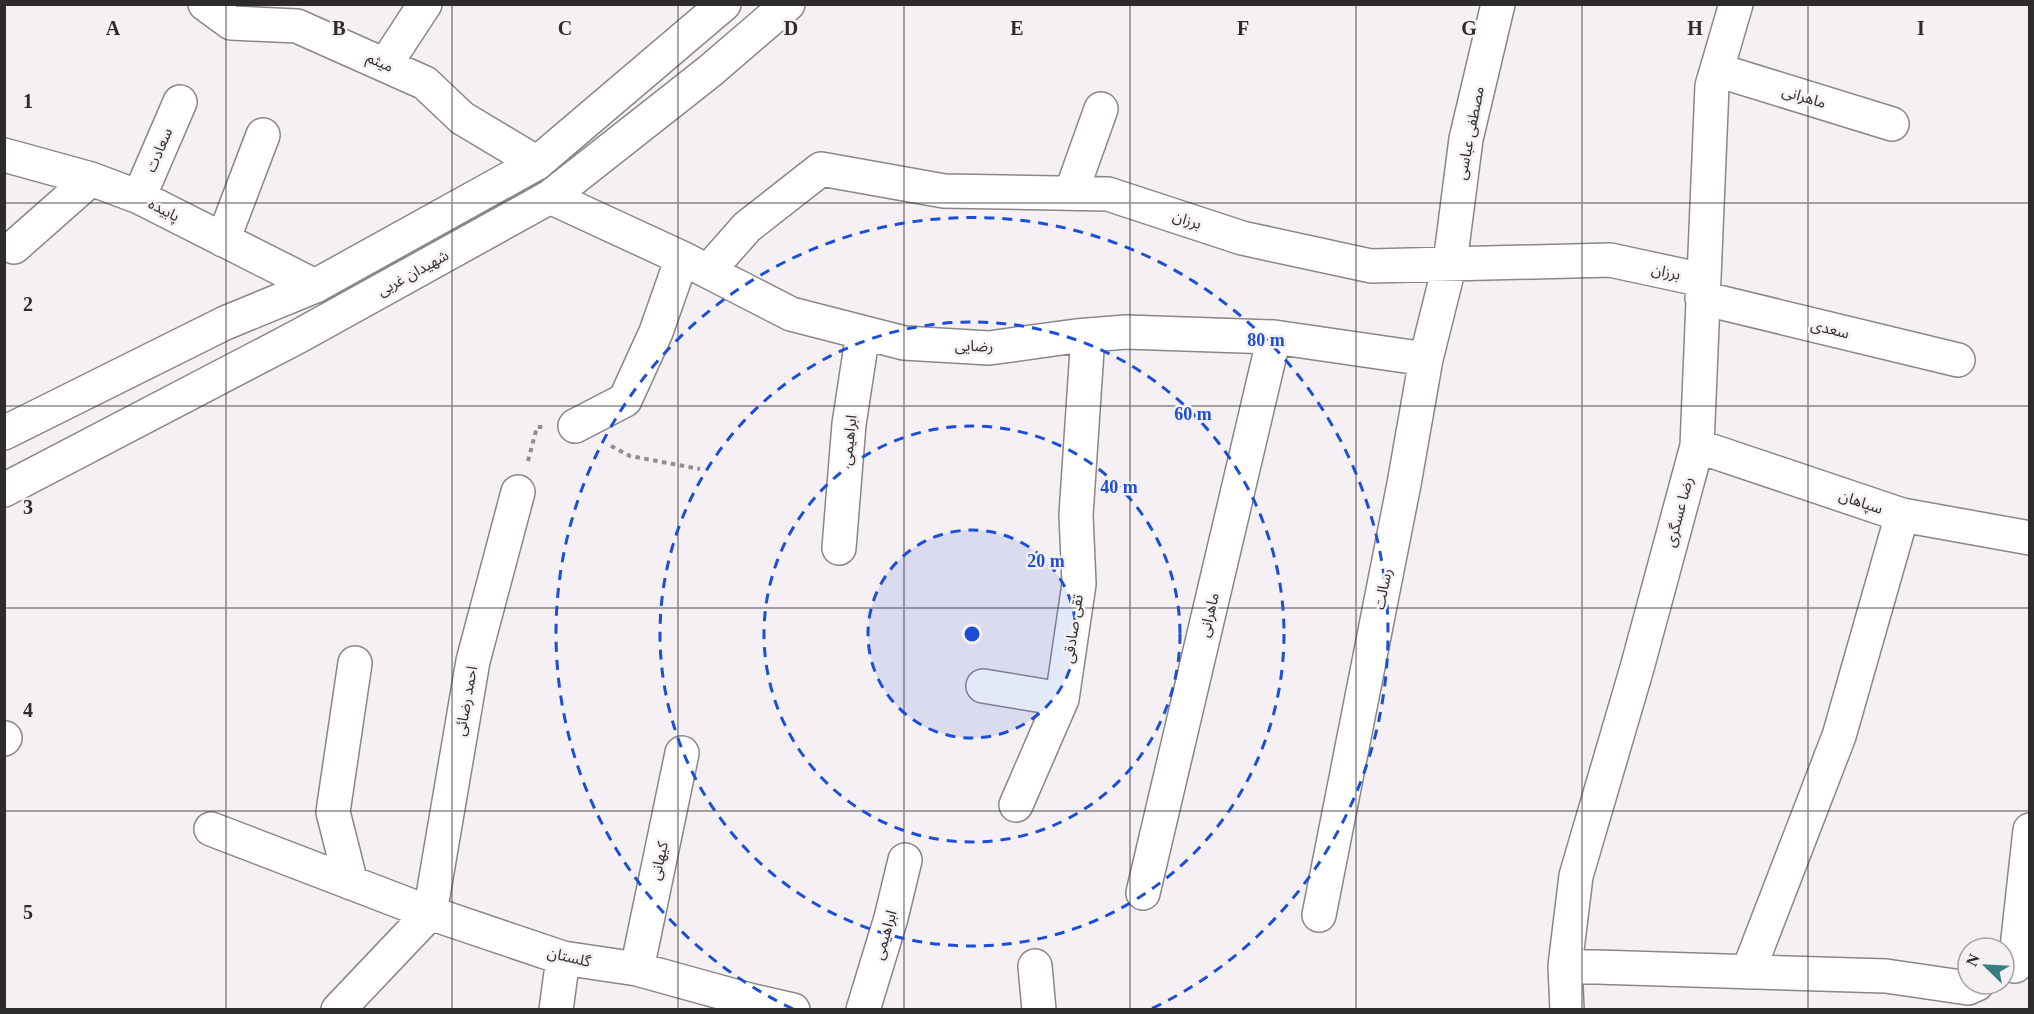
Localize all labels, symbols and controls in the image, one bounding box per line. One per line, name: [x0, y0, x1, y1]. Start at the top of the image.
text: A: [106, 17, 121, 39]
text: B: [332, 17, 346, 39]
text: C: [558, 17, 572, 39]
text: D: [784, 17, 798, 39]
text: E: [1010, 17, 1024, 39]
text: F: [1237, 17, 1249, 39]
text: G: [1461, 17, 1477, 39]
text: H: [1687, 17, 1703, 39]
text: I: [1917, 17, 1925, 39]
street label: میثم: [363, 49, 396, 78]
street label: ماهرانی: [1780, 83, 1828, 112]
street label: مصطفی عباسی: [1453, 85, 1488, 181]
text: 1: [23, 90, 33, 112]
street label: سعادت: [143, 125, 175, 174]
street label: پابیده: [145, 195, 182, 226]
street label: برزان: [1170, 208, 1203, 233]
street label: شهیدان غربی: [375, 247, 452, 300]
street label: برزان: [1650, 261, 1682, 284]
text: 2: [23, 293, 33, 315]
street label: سعدی: [1809, 317, 1851, 343]
text: 80 m: [1247, 330, 1285, 350]
street label: رضایی: [955, 338, 993, 355]
text: 60 m: [1174, 404, 1212, 424]
street label: ابراهیمی: [838, 414, 861, 466]
street label: رضا عسگری: [1662, 475, 1697, 549]
text: 40 m: [1100, 477, 1138, 497]
street label: سپاهان: [1836, 487, 1885, 519]
text: 3: [23, 496, 33, 518]
text: 20 m: [1027, 551, 1065, 571]
street label: رسالت: [1371, 567, 1396, 611]
street label: ماهرانی: [1196, 591, 1223, 639]
street label: تقی صادقی: [1060, 593, 1087, 665]
centre of rings: [962, 624, 982, 644]
street label: احمد رضائی: [452, 665, 481, 737]
text: 4: [23, 699, 33, 721]
street label: کیهانی: [647, 840, 672, 882]
text: 5: [23, 901, 33, 923]
street label: ابراهیمی: [870, 908, 901, 962]
north arrow: [1956, 936, 2016, 996]
street label: گلستان: [546, 944, 593, 971]
text: N: [1963, 951, 1983, 969]

